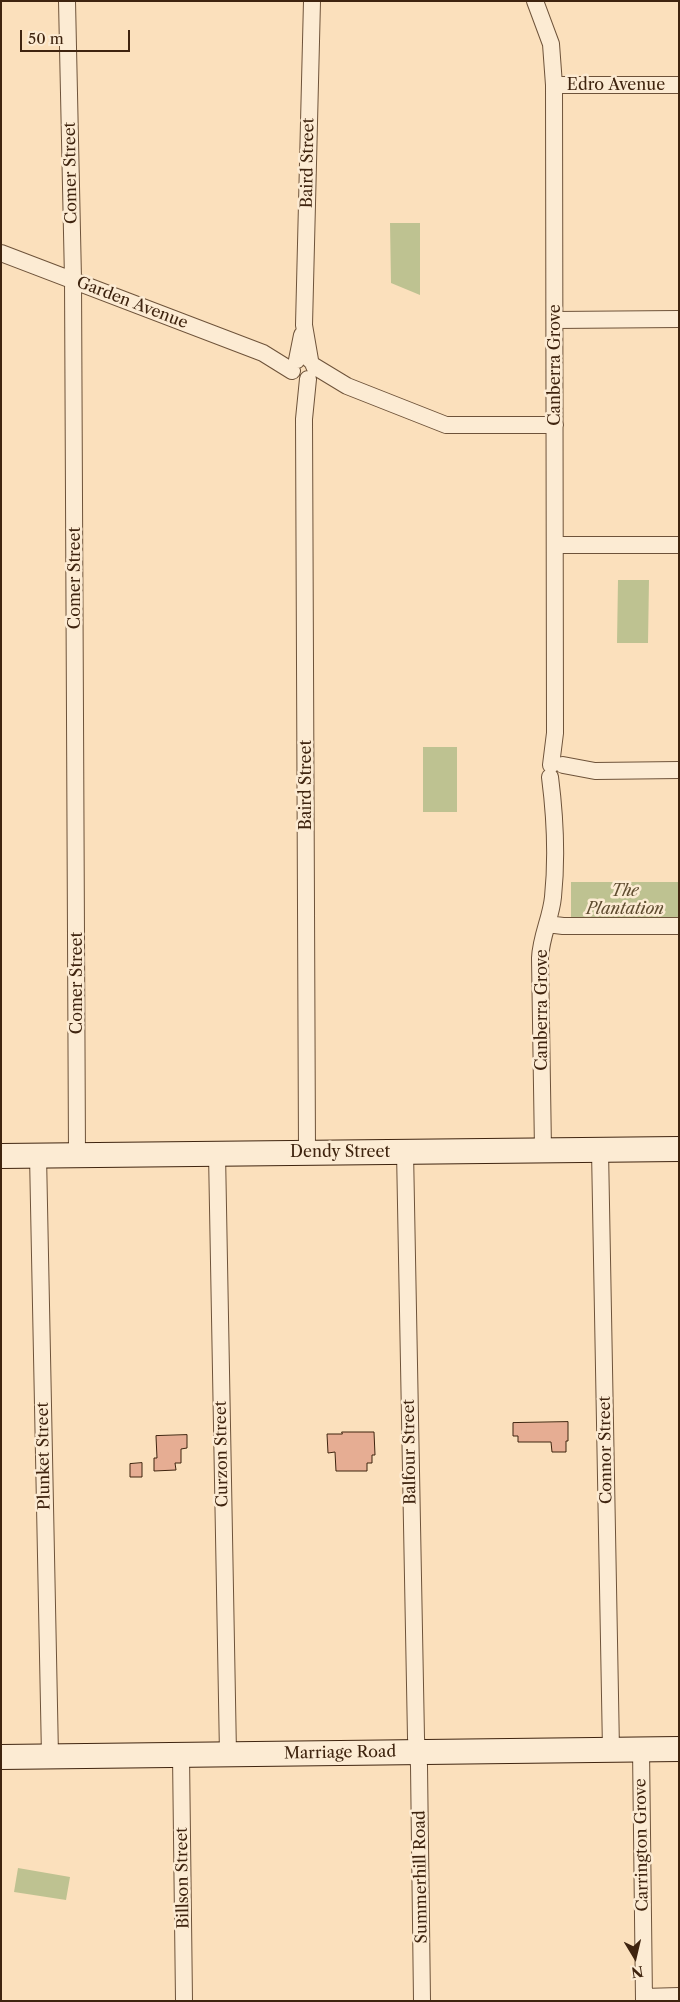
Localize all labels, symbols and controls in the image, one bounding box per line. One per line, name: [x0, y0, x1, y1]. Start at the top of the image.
scale bar: [22, 20, 132, 52]
text: 50 m: [28, 29, 64, 48]
street label: Edro Avenue: [567, 75, 665, 95]
street label: Baird Street: [298, 118, 318, 208]
street label: Comer Street: [61, 122, 81, 224]
street label: Garden Avenue: [74, 273, 190, 333]
street label: Canberra Grove: [545, 304, 565, 426]
street label: Comer Street: [65, 527, 85, 629]
street label: Baird Street: [296, 740, 316, 830]
park label: The Plantation: [586, 881, 664, 919]
street label: Comer Street: [67, 932, 87, 1034]
street label: Canberra Grove: [532, 949, 552, 1071]
street label: Dendy Street: [290, 1142, 390, 1162]
street label: Connor Street: [595, 1396, 617, 1504]
street label: Balfour Street: [399, 1399, 421, 1505]
street label: Curzon Street: [211, 1401, 233, 1507]
street label: Plunket Street: [33, 1402, 55, 1510]
street label: Marriage Road: [284, 1742, 396, 1764]
street label: Carrington Grove: [631, 1778, 653, 1912]
street label: Summerhill Road: [410, 1810, 432, 1944]
street label: Billson Street: [173, 1827, 193, 1929]
north arrow: [610, 1932, 660, 1982]
text: N: [630, 1962, 645, 1982]

